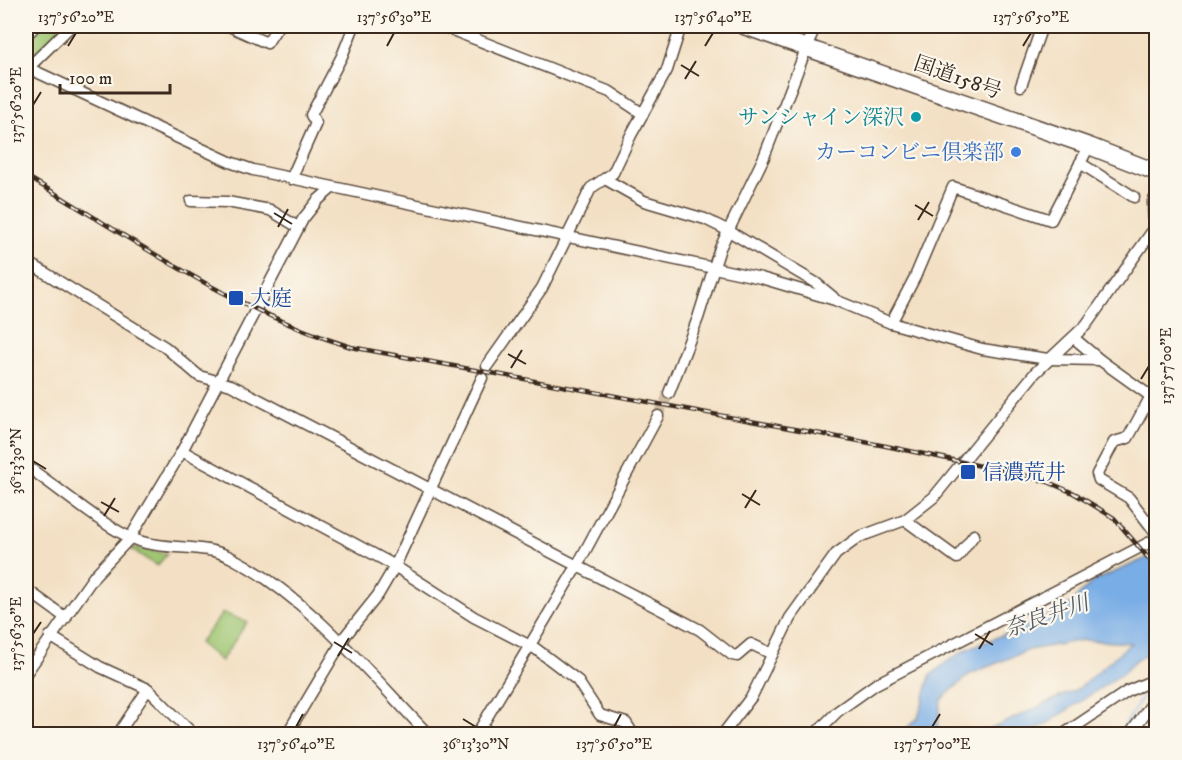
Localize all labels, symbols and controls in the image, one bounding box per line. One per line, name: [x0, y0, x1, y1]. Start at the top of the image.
text: 137°56'20"E: [38, 8, 115, 27]
text: 137°56'30"E: [357, 8, 432, 27]
text: 137°56'40"E: [674, 8, 752, 27]
text: 137°56'50"E: [993, 8, 1070, 27]
street label: 国道158号: [910, 51, 1005, 105]
scale bar: [60, 57, 170, 95]
text: 137°56'20"E: [7, 66, 26, 143]
text: 100 m: [69, 68, 112, 90]
place label: サンシャイン深沢: [738, 105, 904, 131]
marker: サンシャイン深沢: [909, 110, 923, 124]
place label: カーコンビニ倶楽部: [815, 140, 1004, 166]
marker: カーコンビニ倶楽部: [1009, 145, 1023, 159]
place label: 大庭: [250, 286, 292, 312]
marker: 大庭: [227, 289, 245, 307]
text: 137°57'00"E: [1157, 327, 1176, 405]
text: 36°13'30"N: [7, 428, 26, 494]
place label: 信濃荒井: [982, 460, 1066, 486]
marker: 信濃荒井: [959, 463, 977, 481]
water label: 奈良井川: [1000, 589, 1094, 644]
text: 137°56'30"E: [7, 596, 26, 671]
text: 137°56'40"E: [257, 735, 335, 754]
text: 36°13'30"N: [443, 735, 509, 754]
text: 137°56'50"E: [576, 735, 653, 754]
text: 137°57'00"E: [893, 735, 971, 754]

